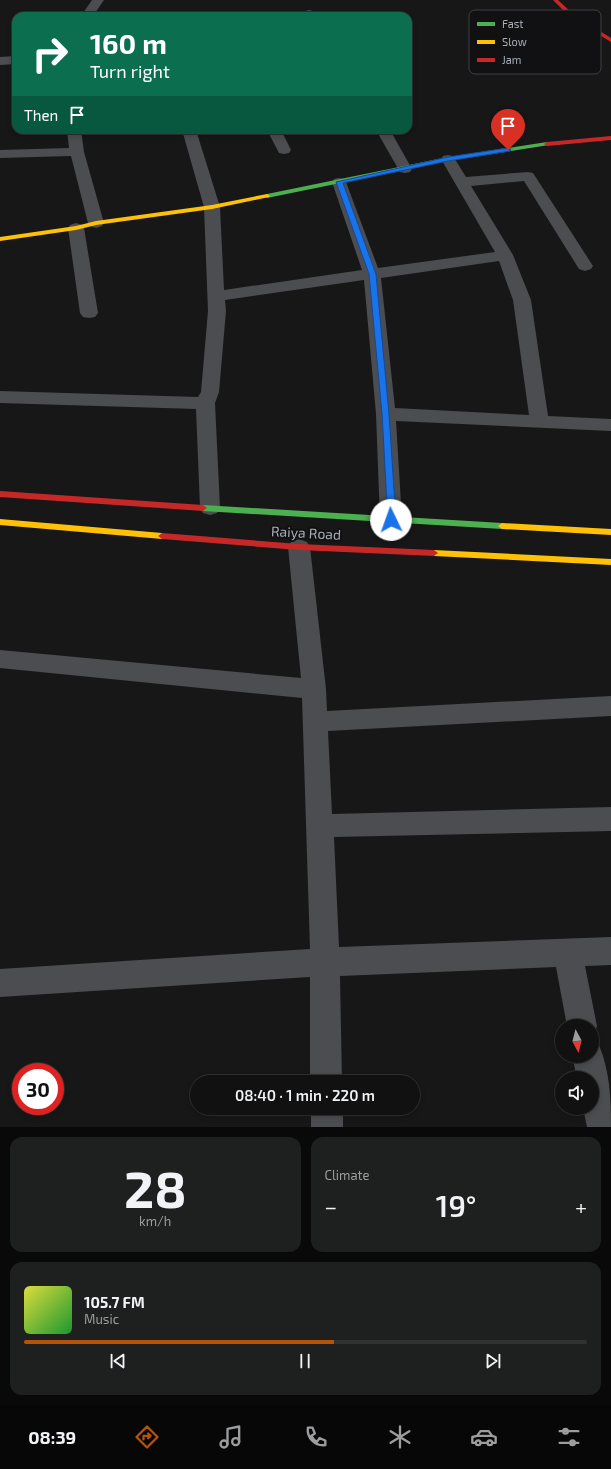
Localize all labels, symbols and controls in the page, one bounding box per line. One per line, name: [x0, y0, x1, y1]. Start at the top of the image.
legend: [469, 10, 601, 74]
text: Fast: [502, 17, 524, 30]
text: 160 m: [90, 26, 167, 60]
icon: right: [24, 28, 76, 80]
text: Slow: [502, 35, 527, 48]
text: Jam: [502, 53, 521, 66]
text: Turn right: [90, 60, 170, 82]
icon: arrive: [66, 104, 88, 126]
text: Then: [24, 106, 58, 124]
pin: [491, 109, 525, 150]
icon: arrive: [497, 115, 519, 137]
position arrow: [370, 499, 412, 541]
street label: Raiya Road: [271, 522, 342, 543]
north arrow: [555, 1019, 599, 1063]
map controls: [555, 1019, 599, 1115]
speed limit sign: 30: [12, 1063, 64, 1115]
button: sound: [555, 1071, 599, 1115]
text: 08:40 · 1 min · 220 m: [235, 1086, 375, 1104]
text: 28: [124, 1156, 187, 1218]
text: Climate: [325, 1167, 369, 1183]
text: 19°: [436, 1187, 476, 1223]
text: −: [325, 1193, 337, 1219]
text: +: [575, 1193, 587, 1219]
text: km/h: [139, 1213, 171, 1229]
text: 105.7 FM: [84, 1293, 145, 1311]
text: Music: [84, 1311, 119, 1327]
icon: previous: [107, 1350, 129, 1372]
icon: pause: [294, 1350, 316, 1372]
icon: next: [482, 1350, 504, 1372]
icon: directions: [133, 1423, 161, 1451]
icon: music: [217, 1423, 245, 1451]
icon: phone: [302, 1423, 330, 1451]
icon: climate: [386, 1423, 414, 1451]
icon: car: [470, 1423, 498, 1451]
icon: filters: [555, 1423, 583, 1451]
text: 08:39: [28, 1426, 76, 1448]

